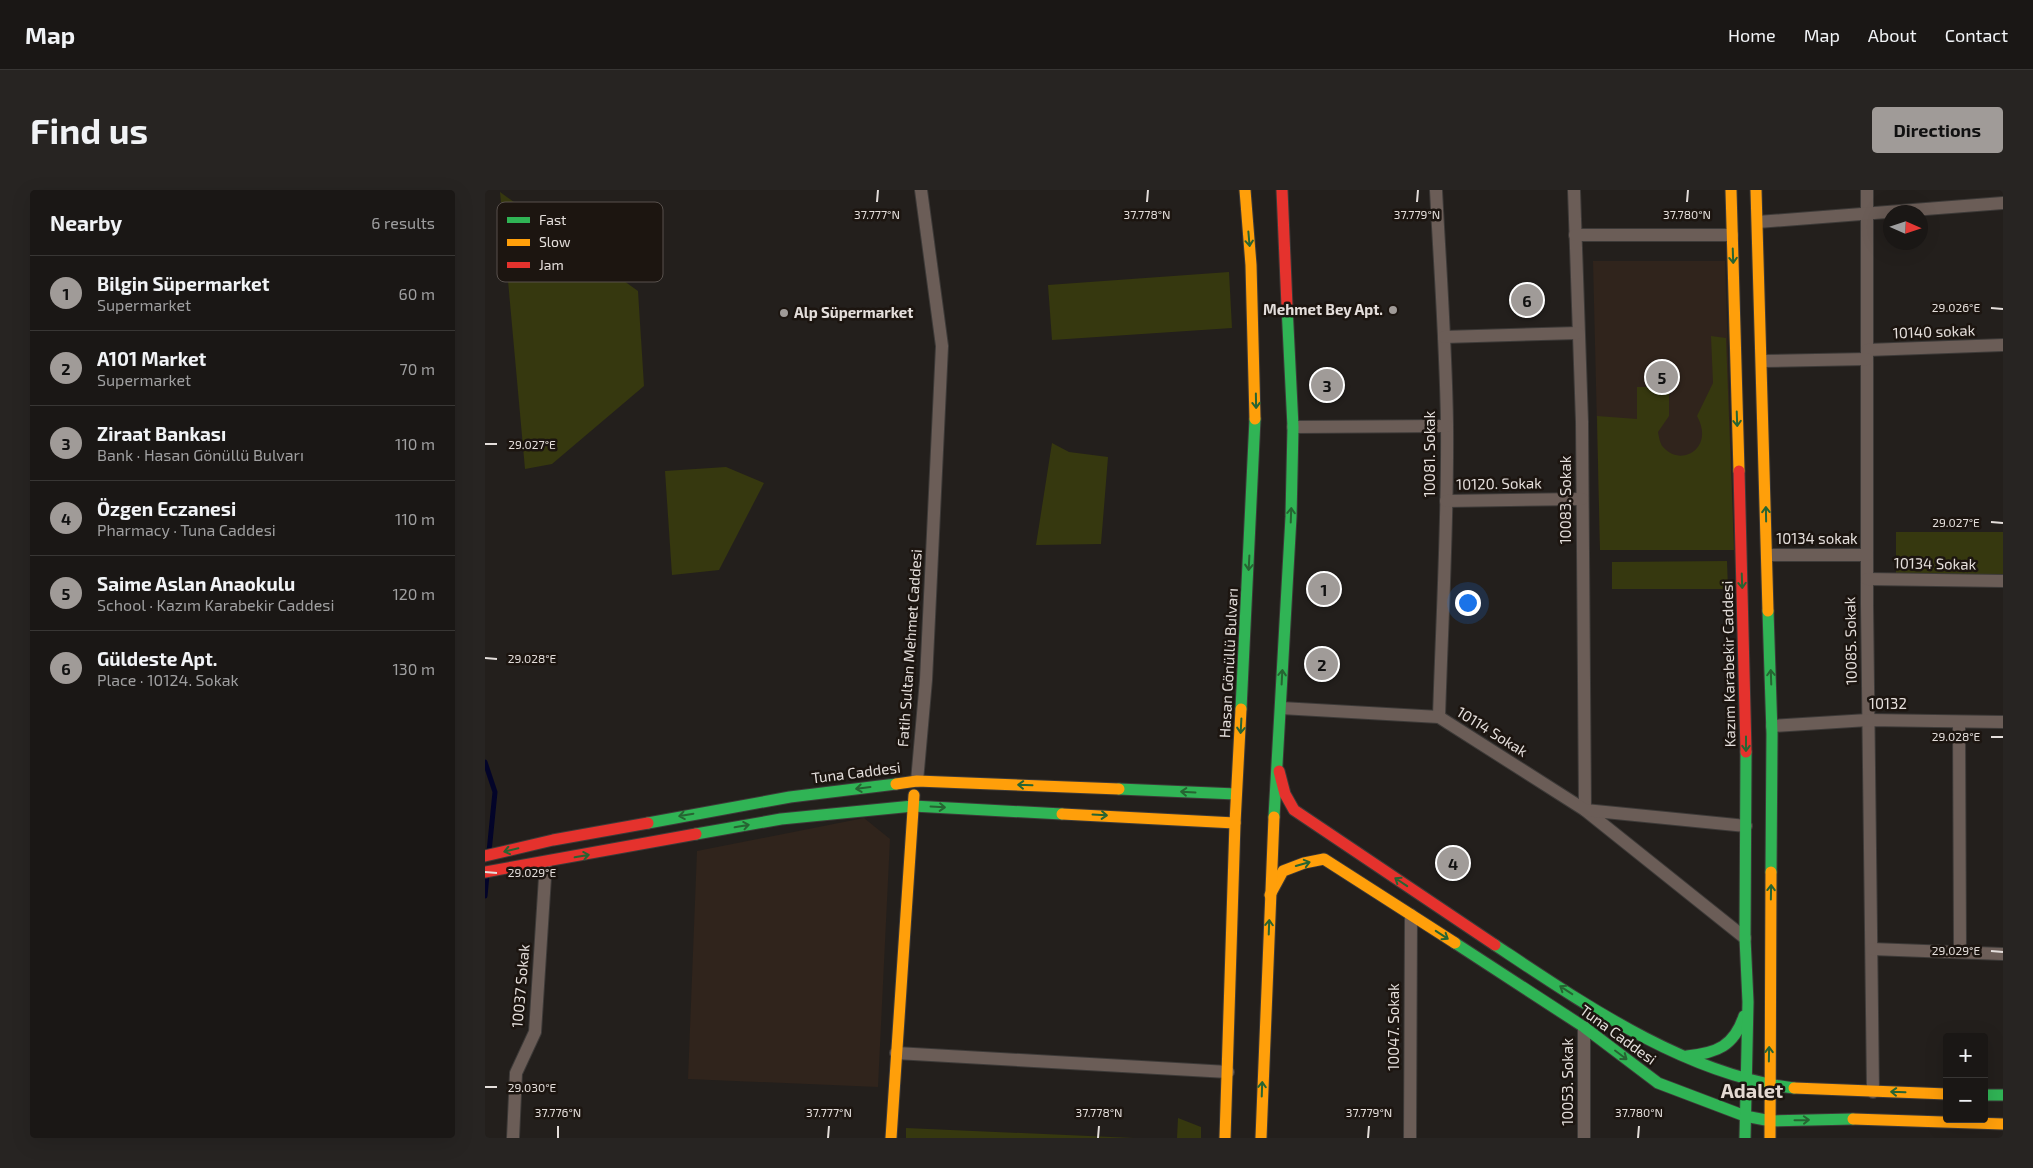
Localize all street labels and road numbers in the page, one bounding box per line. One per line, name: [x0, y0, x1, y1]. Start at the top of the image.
street label: 10140 sokak: [1893, 321, 1976, 341]
street label: 10081. Sokak: [1420, 410, 1438, 497]
street label: 10083. Sokak: [1556, 455, 1574, 544]
street label: 10120. Sokak: [1456, 473, 1542, 493]
street label: 10134 sokak: [1776, 529, 1858, 547]
street label: Fatih Sultan Mehmet Caddesi: [893, 548, 925, 747]
street label: 10134 Sokak: [1894, 553, 1977, 573]
street label: Kazım Karabekir Caddesi: [1718, 581, 1738, 748]
street label: Hasan Gönüllü Bulvarı: [1215, 588, 1241, 738]
street label: 10085. Sokak: [1840, 596, 1860, 685]
street label: 10132: [1869, 694, 1907, 712]
street label: 10114 Sokak: [1454, 702, 1532, 760]
street label: Tuna Caddesi: [810, 758, 901, 786]
street label: 10037 Sokak: [507, 943, 533, 1028]
street label: 10047. Sokak: [1384, 983, 1402, 1071]
street label: Tuna Caddesi: [1577, 1001, 1660, 1068]
street label: 10053. Sokak: [1558, 1038, 1576, 1126]

